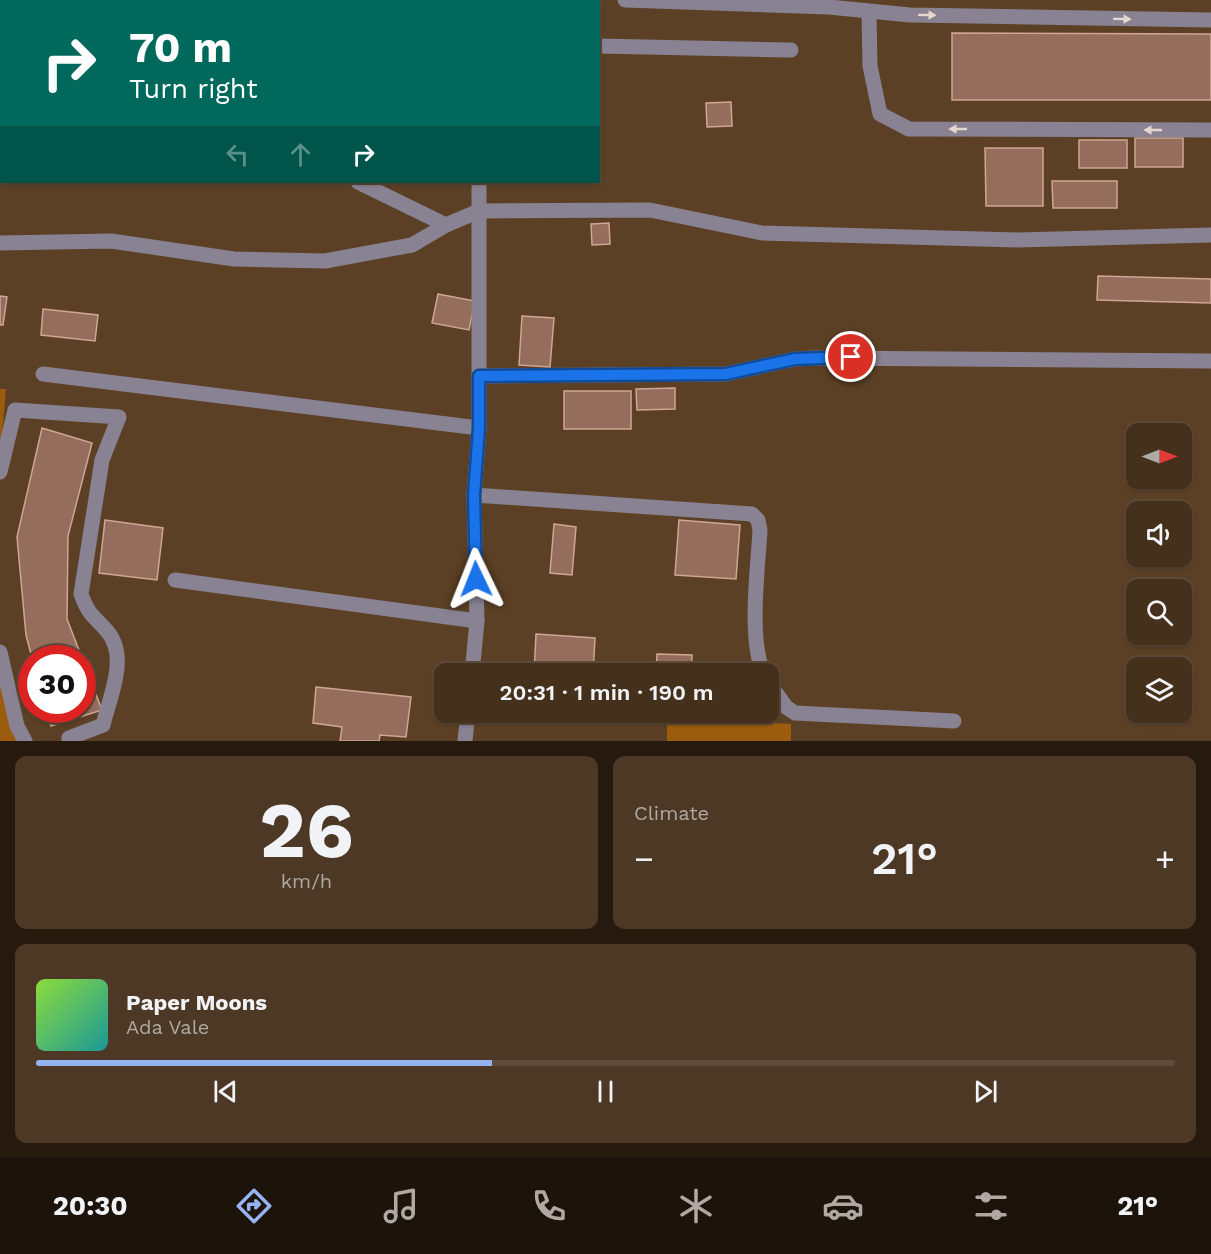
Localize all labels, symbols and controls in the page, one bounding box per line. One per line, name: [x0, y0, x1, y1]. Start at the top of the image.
one-way arrow: [918, 10, 937, 20]
one-way arrow: [1113, 14, 1132, 24]
text: 70 m: [129, 23, 232, 72]
icon: right: [30, 24, 108, 102]
text: Turn right: [129, 73, 258, 105]
one-way arrow: [948, 124, 967, 134]
one-way arrow: [1143, 125, 1162, 134]
icon: left: [221, 138, 254, 171]
icon: ahead: [284, 138, 317, 171]
icon: right: [347, 138, 380, 171]
pin: [825, 331, 876, 382]
icon: arrive: [834, 340, 867, 373]
north arrow: [1126, 423, 1192, 489]
map controls: [1126, 423, 1192, 723]
button: sound: [1126, 501, 1192, 567]
position arrow: [444, 547, 508, 611]
button: search: [1126, 579, 1192, 645]
speed limit sign: 30: [18, 645, 96, 723]
button: layers: [1126, 657, 1192, 723]
text: 20:31 · 1 min · 190 m: [499, 680, 714, 705]
text: 26: [259, 784, 354, 876]
text: Climate: [634, 801, 709, 825]
text: 21°: [871, 832, 938, 885]
text: −: [634, 839, 654, 878]
text: +: [1155, 839, 1175, 878]
text: km/h: [281, 869, 332, 893]
text: Paper Moons: [126, 990, 267, 1015]
text: Ada Vale: [126, 1015, 209, 1039]
icon: previous: [209, 1075, 242, 1108]
icon: pause: [589, 1075, 622, 1108]
icon: next: [969, 1075, 1002, 1108]
icon: directions: [233, 1185, 275, 1227]
icon: music: [380, 1185, 422, 1227]
icon: phone: [528, 1185, 570, 1227]
icon: climate: [675, 1185, 717, 1227]
icon: car: [822, 1185, 864, 1227]
icon: filters: [970, 1185, 1012, 1227]
text: 20:30: [53, 1190, 128, 1222]
text: 21°: [1117, 1190, 1158, 1222]

